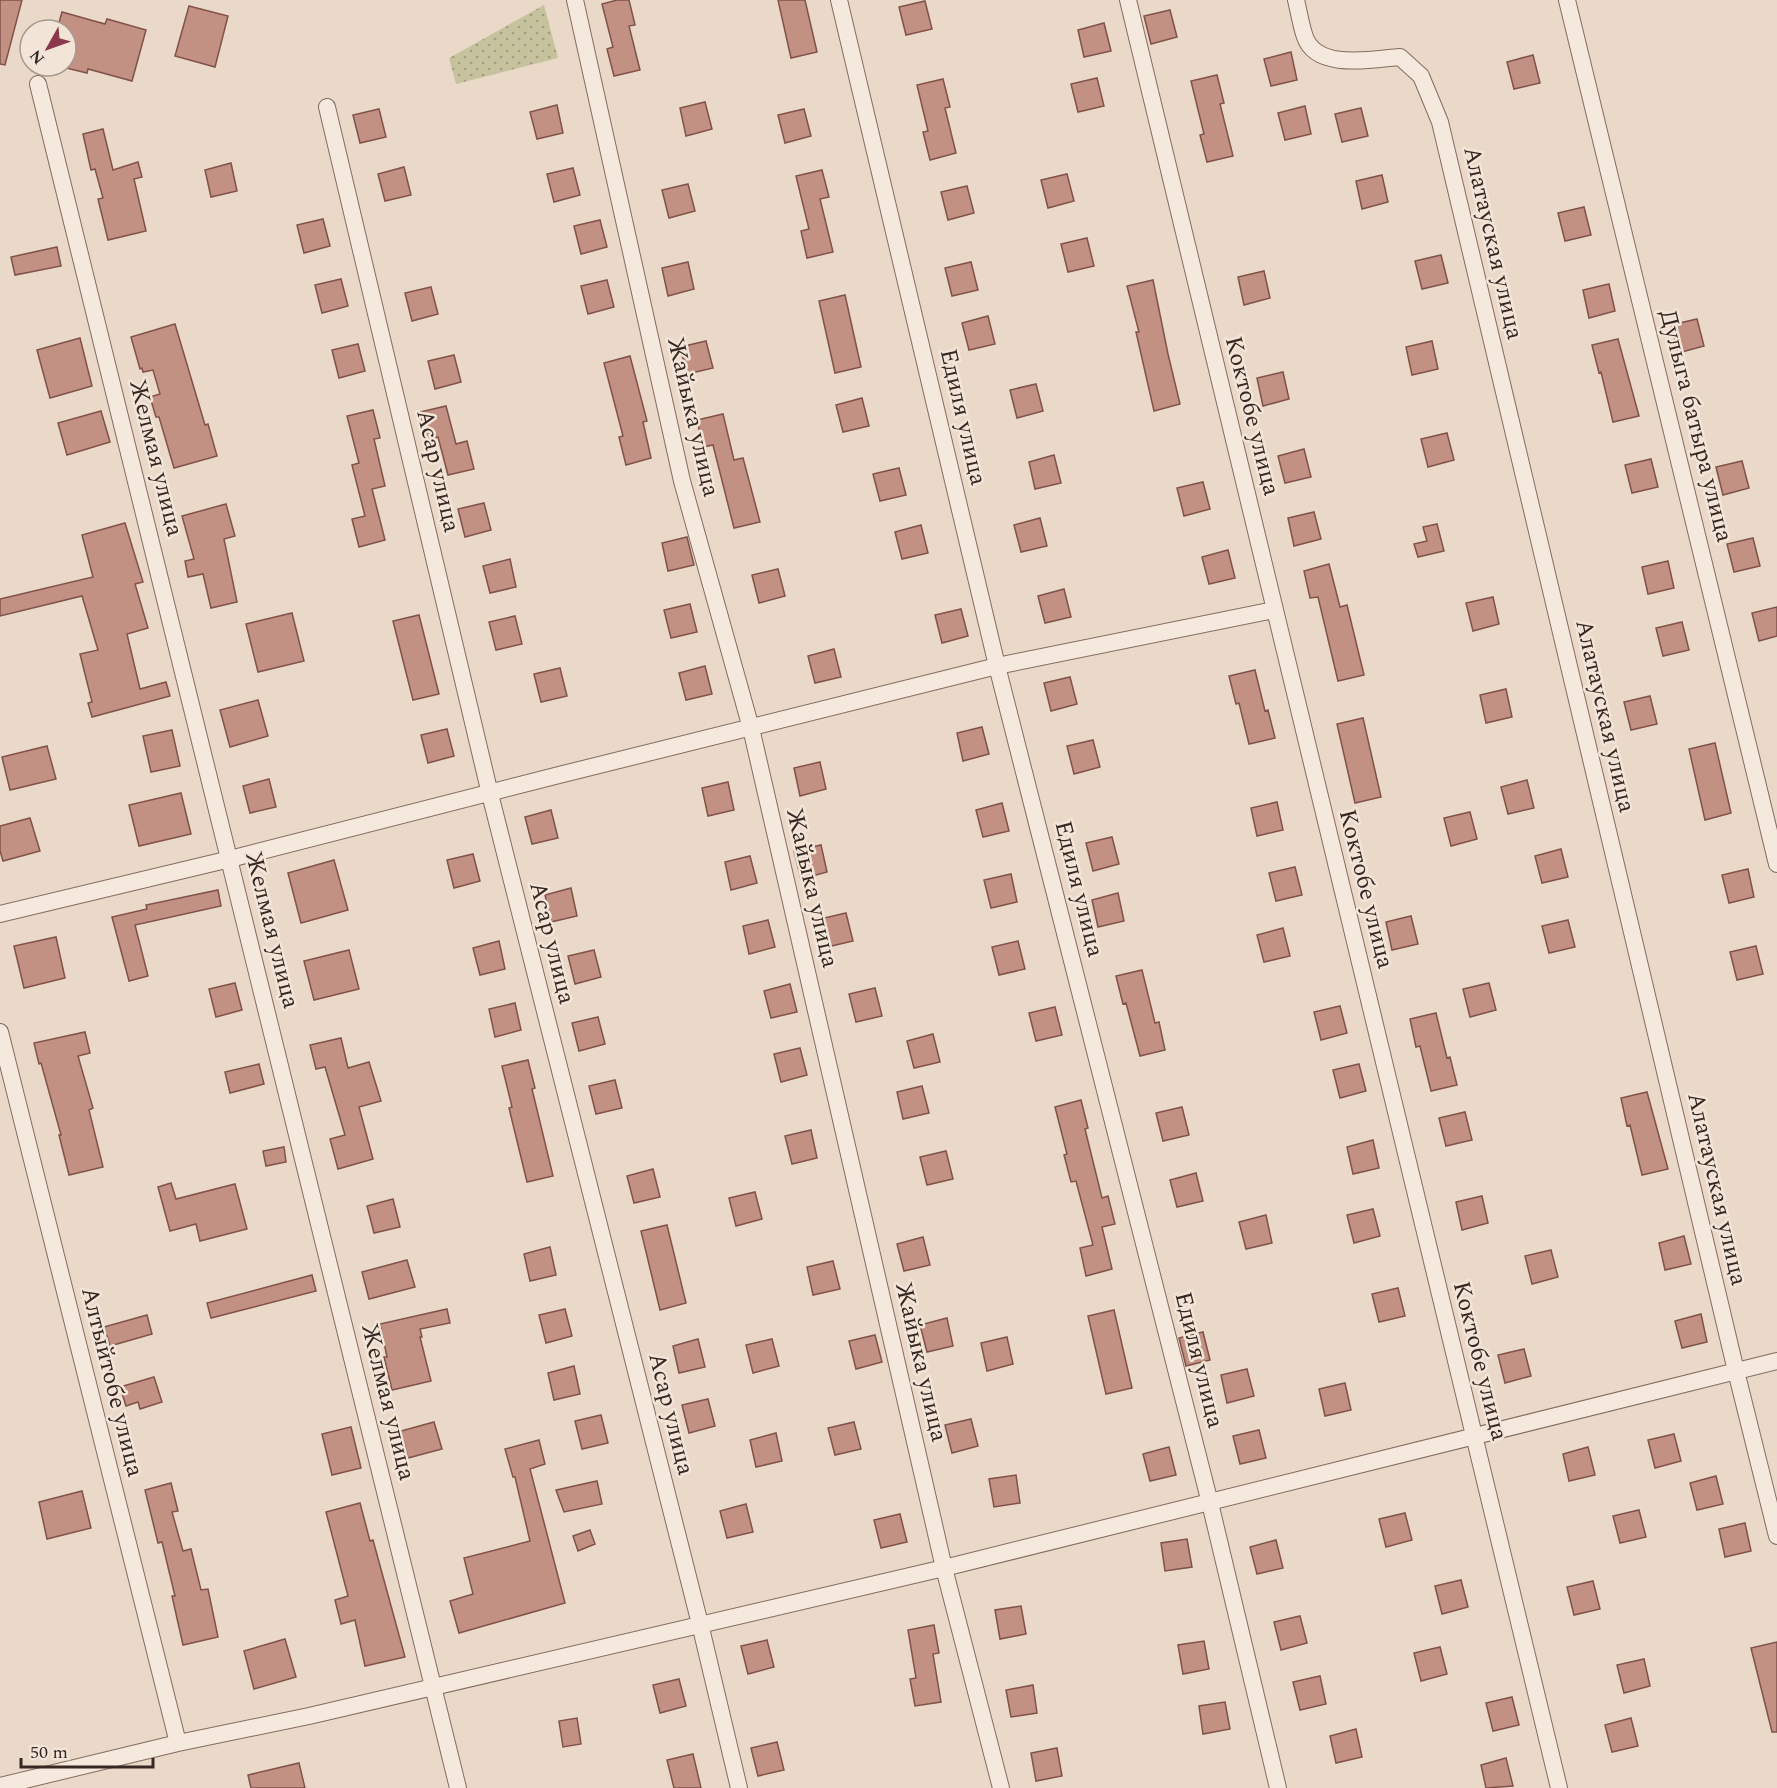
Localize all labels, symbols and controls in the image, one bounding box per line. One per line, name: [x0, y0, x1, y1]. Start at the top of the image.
north arrow: [18, 18, 78, 78]
text: N: [24, 44, 51, 70]
street label: Алатауская улица: [1453, 143, 1533, 343]
street label: Дулыга батыра улица: [1650, 306, 1742, 546]
street label: Коктобе улица: [1215, 332, 1289, 500]
street label: Жайыка улица: [657, 334, 729, 501]
street label: Едиля улица: [930, 345, 996, 489]
street label: Желмая улица: [119, 376, 193, 540]
street label: Асар улица: [406, 406, 470, 536]
street label: Алатауская улица: [1565, 616, 1645, 816]
street label: Жайыка улица: [776, 805, 848, 972]
street label: Коктобе улица: [1329, 805, 1403, 973]
street label: Едиля улица: [1045, 817, 1113, 961]
street label: Желмая улица: [235, 848, 309, 1012]
street label: Асар улица: [519, 878, 585, 1008]
street label: Алатауская улица: [1677, 1089, 1757, 1289]
street label: Коктобе улица: [1443, 1277, 1517, 1445]
street label: Жайыка улица: [885, 1279, 957, 1446]
street label: Алтыйтобе улица: [71, 1283, 153, 1481]
street label: Едиля улица: [1165, 1288, 1233, 1432]
street label: Желмая улица: [351, 1320, 425, 1484]
street label: Асар улица: [638, 1349, 704, 1479]
scale bar: [21, 1731, 153, 1769]
text: 50 m: [30, 1739, 68, 1766]

